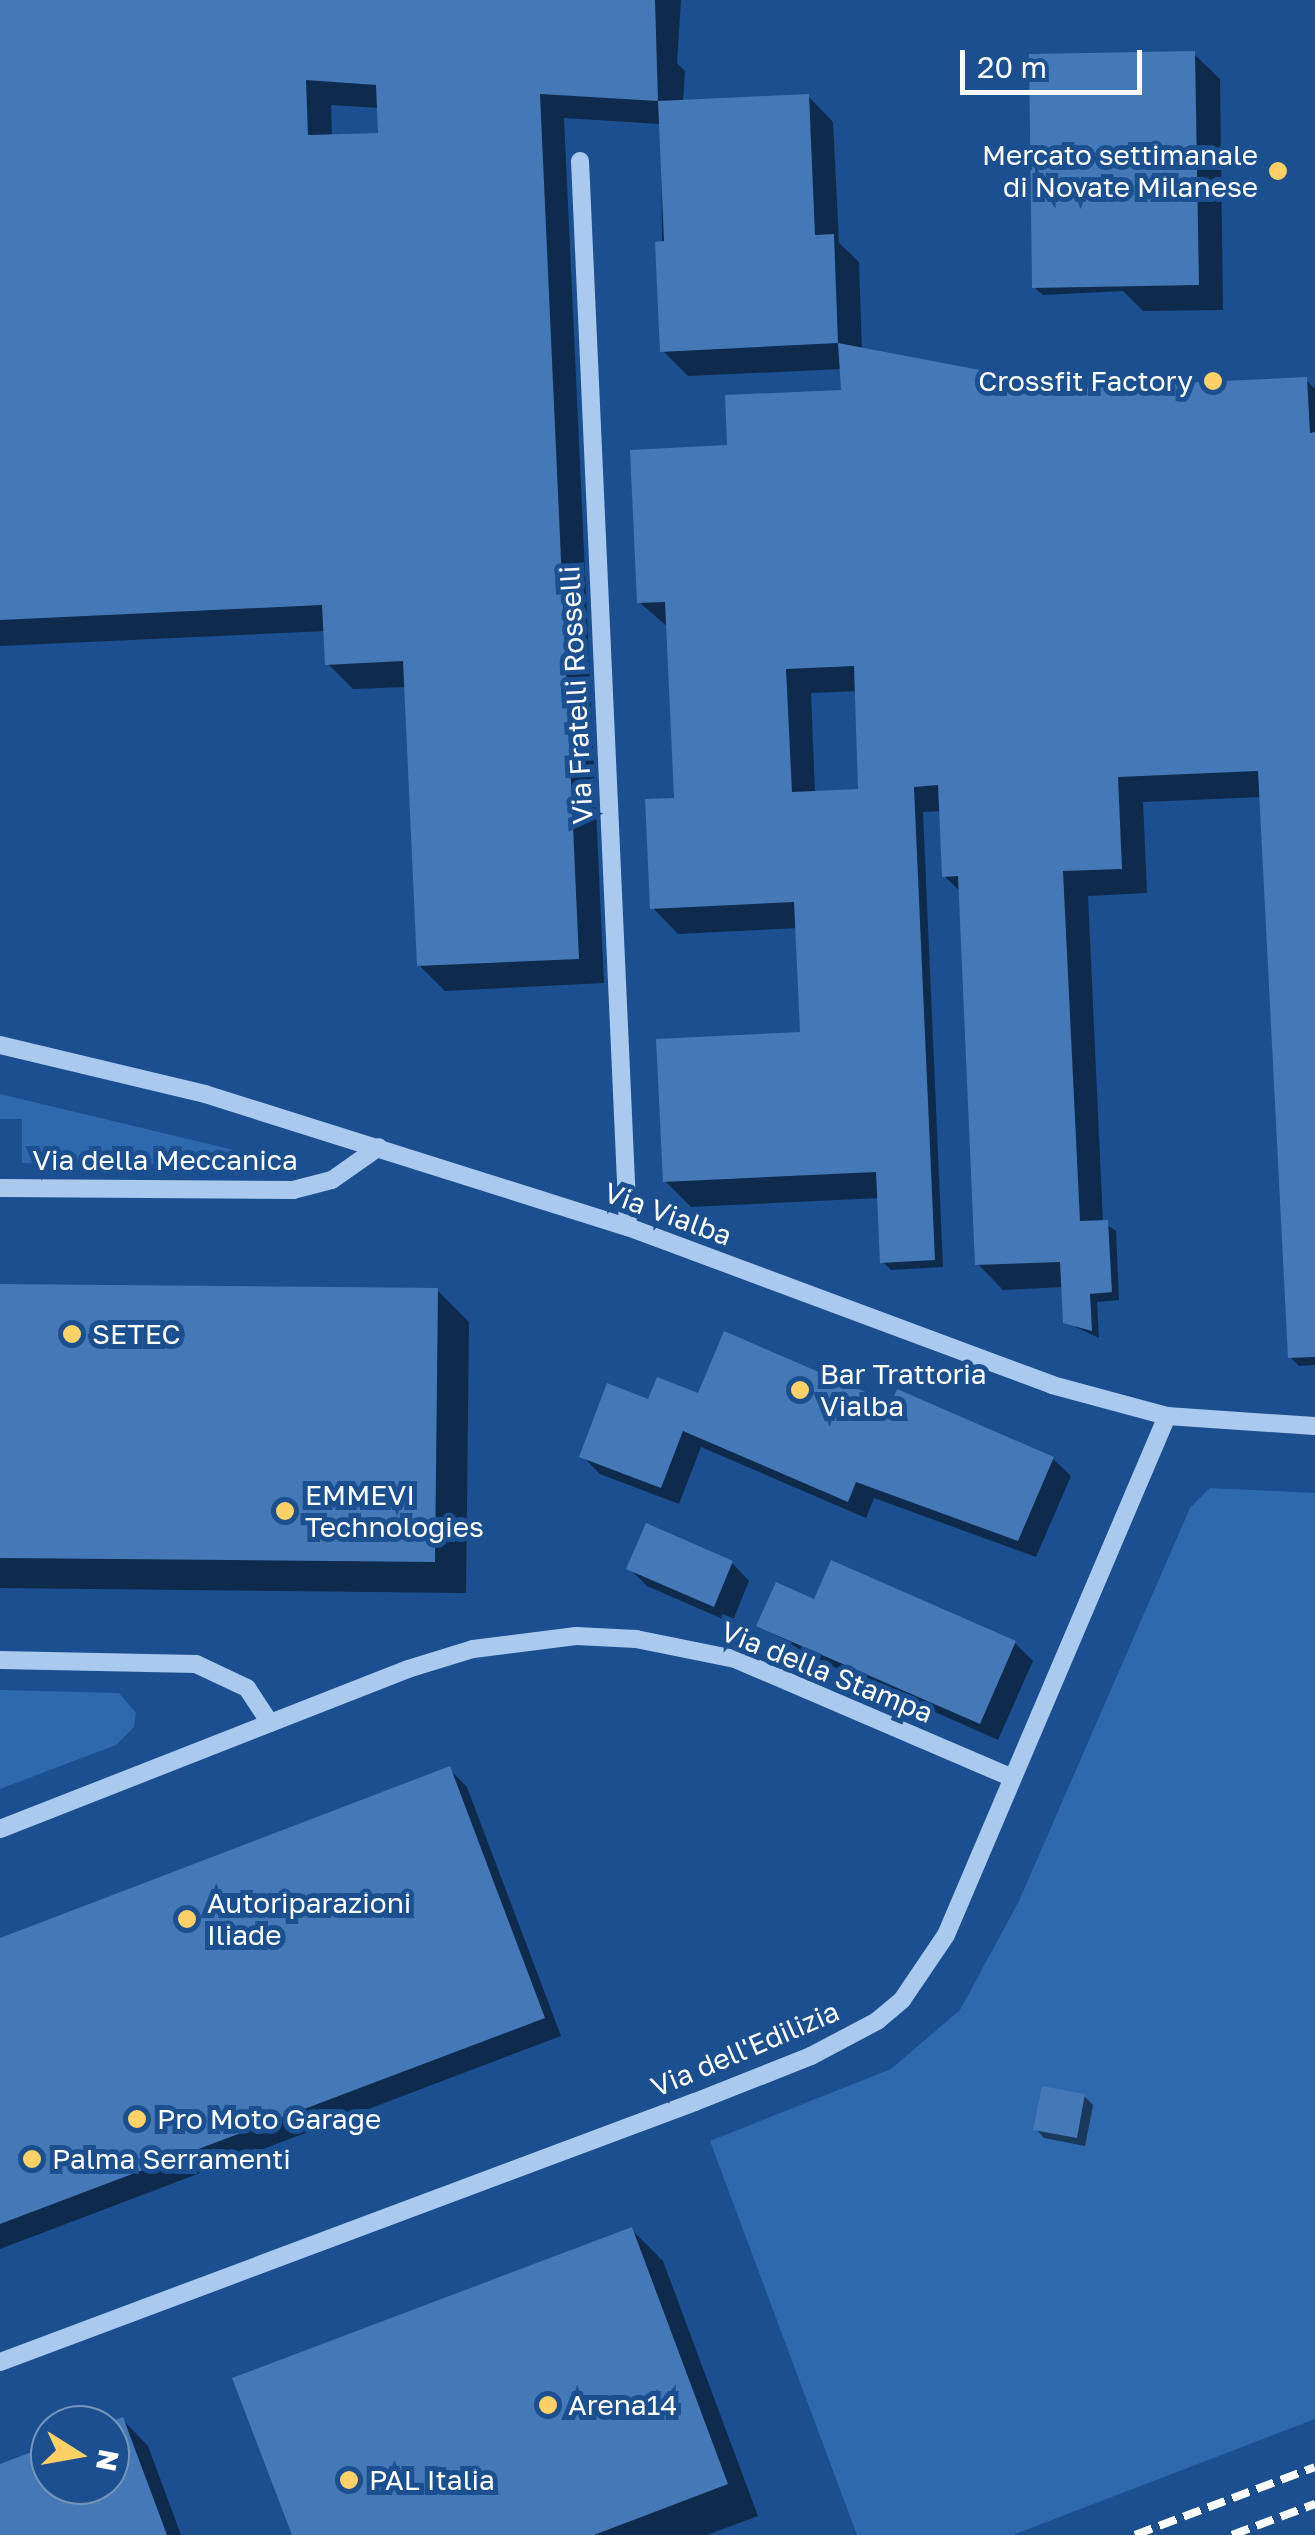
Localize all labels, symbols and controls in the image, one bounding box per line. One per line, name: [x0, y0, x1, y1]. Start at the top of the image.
scale bar: [965, 30, 1148, 92]
text: 20 m: [977, 49, 1047, 85]
place label: Mercato settimanale di Novate Milanese: [982, 138, 1258, 204]
marker: Mercato settimanale di Novate Milanese: [1267, 160, 1289, 182]
place label: Crossfit Factory: [978, 364, 1193, 398]
marker: Crossfit Factory: [1202, 370, 1224, 392]
street label: Via Fratelli Rosselli: [552, 565, 600, 825]
street label: Via della Meccanica: [32, 1143, 298, 1177]
street label: Via Vialba: [600, 1175, 736, 1253]
place label: SETEC: [92, 1317, 181, 1351]
marker: SETEC: [61, 1323, 83, 1345]
place label: Bar Trattoria Vialba: [820, 1357, 987, 1423]
marker: Bar Trattoria Vialba: [789, 1379, 811, 1401]
place label: EMMEVI Technologies: [305, 1478, 484, 1544]
marker: EMMEVI Technologies: [274, 1500, 296, 1522]
street label: Via della Stampa: [716, 1614, 938, 1730]
place label: Autoriparazioni Iliade: [207, 1886, 411, 1952]
marker: Autoriparazioni Iliade: [176, 1908, 198, 1930]
street label: Via dell'Edilizia: [646, 1994, 844, 2104]
place label: Pro Moto Garage: [157, 2102, 381, 2136]
marker: Pro Moto Garage: [126, 2108, 148, 2130]
place label: Palma Serramenti: [52, 2142, 291, 2176]
marker: Palma Serramenti: [21, 2148, 43, 2170]
place label: Arena14: [568, 2388, 677, 2422]
marker: Arena14: [537, 2394, 559, 2416]
north arrow: [30, 2405, 130, 2505]
text: N: [90, 2447, 126, 2474]
place label: PAL Italia: [369, 2463, 495, 2497]
marker: PAL Italia: [338, 2469, 360, 2491]

